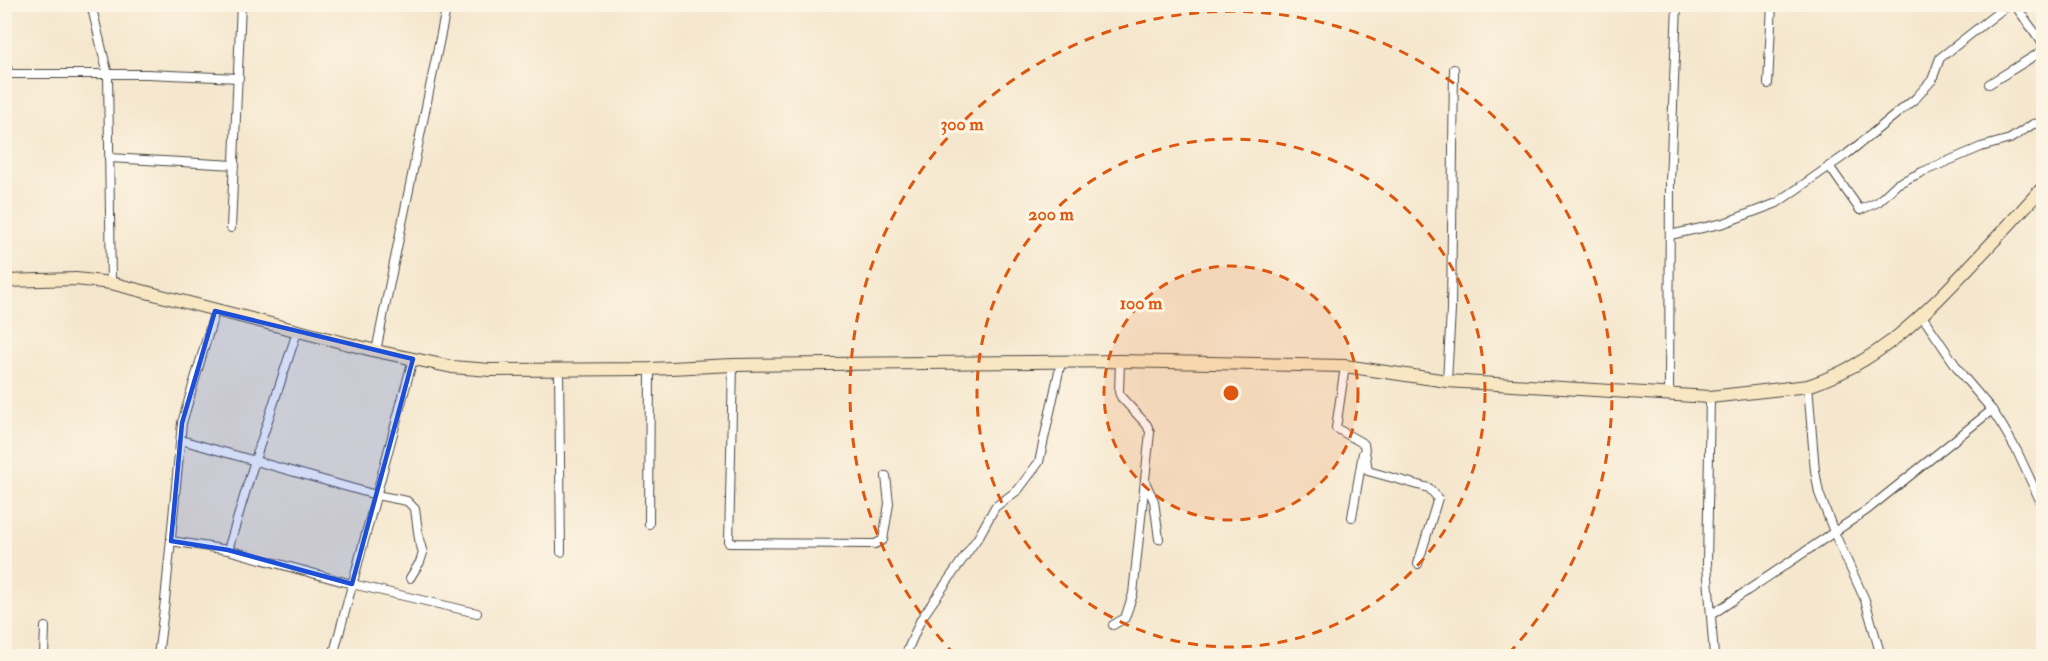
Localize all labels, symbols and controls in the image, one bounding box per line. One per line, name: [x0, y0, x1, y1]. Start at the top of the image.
text: 300 m: [940, 113, 985, 136]
text: 200 m: [1028, 203, 1075, 226]
text: 100 m: [1120, 292, 1163, 315]
centre of rings: [1221, 383, 1241, 403]

